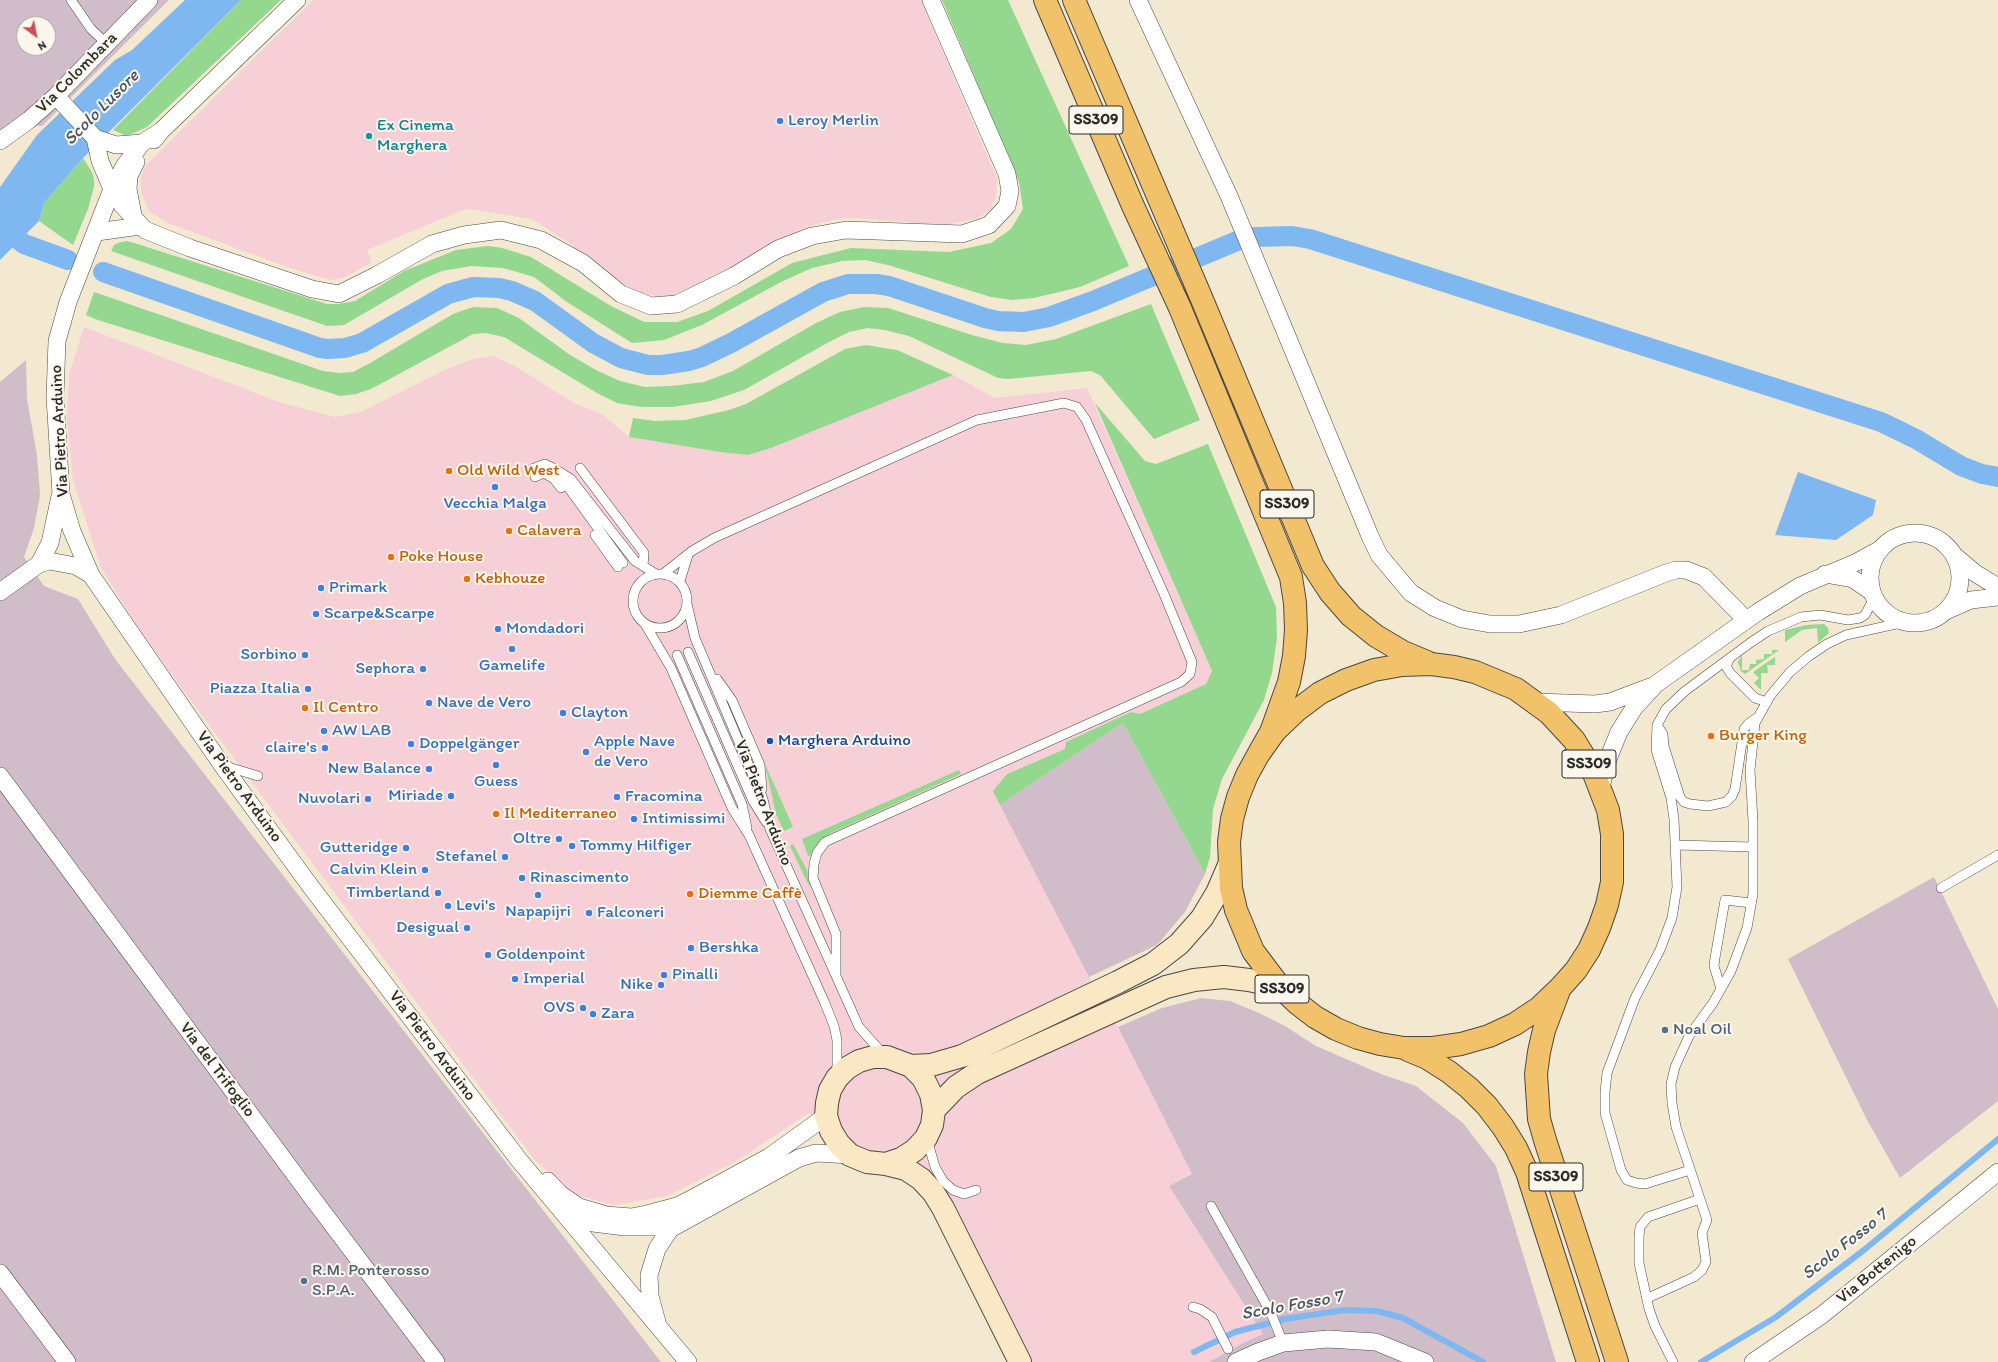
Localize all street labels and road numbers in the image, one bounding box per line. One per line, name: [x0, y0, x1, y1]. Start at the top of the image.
street label: Via Colombara: [32, 28, 122, 118]
road number: SS309: [1069, 106, 1123, 134]
street label: Via Pietro Arduino: [46, 364, 74, 498]
road number: SS309: [1260, 490, 1314, 518]
street label: Via Pietro Arduino: [192, 727, 286, 847]
street label: Via Pietro Arduino: [730, 737, 796, 869]
road number: SS309: [1562, 750, 1616, 778]
road number: SS309: [1255, 975, 1309, 1003]
street label: Via Pietro Arduino: [384, 987, 480, 1105]
street label: Via del Trifoglio: [175, 1018, 259, 1122]
road number: SS309: [1529, 1163, 1583, 1191]
street label: Via Bottenigo: [1833, 1231, 1921, 1309]

